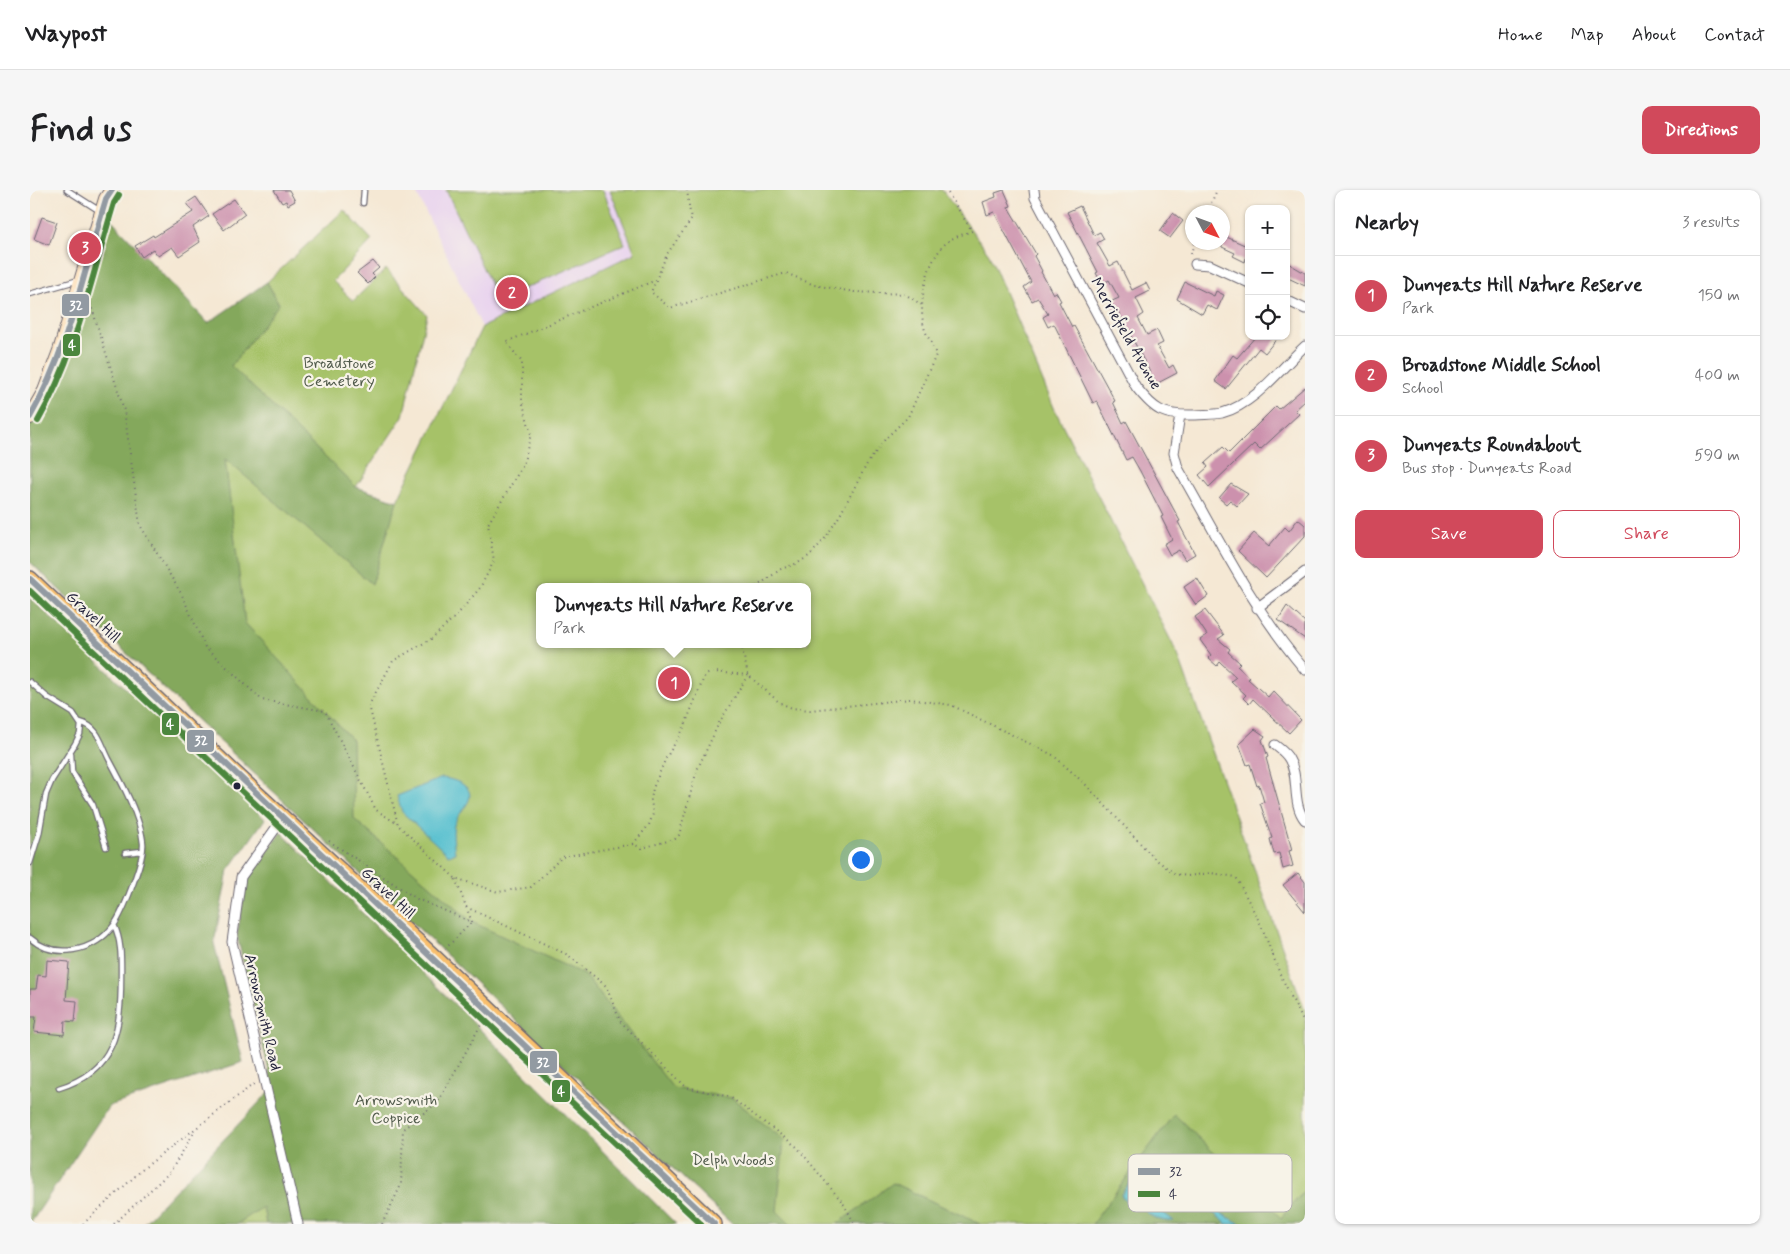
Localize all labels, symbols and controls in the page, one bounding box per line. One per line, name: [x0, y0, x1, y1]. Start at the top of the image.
text: Waypost: [25, 19, 107, 50]
text: Home: [1498, 23, 1543, 47]
text: Map: [1571, 23, 1604, 47]
text: About: [1632, 23, 1676, 47]
text: Contact: [1704, 23, 1765, 47]
button: Directions: [1642, 106, 1760, 154]
text: Find us: [30, 107, 132, 153]
north arrow: [1185, 205, 1230, 250]
map controls: [1245, 205, 1290, 340]
button: +: [1245, 205, 1290, 250]
text: Nearby: [1355, 209, 1419, 237]
text: 3 results: [1682, 212, 1740, 233]
pin: 3: [69, 229, 101, 267]
button: −: [1245, 250, 1290, 295]
text: Dunyeats Hill Nature Reserve: [1402, 273, 1642, 298]
pin: 2: [496, 274, 528, 312]
street label: Merriefield Avenue: [1085, 274, 1166, 394]
text: 1: [1367, 285, 1375, 306]
text: 150 m: [1698, 285, 1740, 306]
line badge: 32: [61, 293, 90, 317]
button: locate: [1245, 295, 1290, 340]
text: 32: [69, 297, 83, 315]
text: Park: [1402, 298, 1434, 319]
line badge: 4: [62, 333, 81, 357]
text: 4: [68, 337, 77, 355]
park label: Broadstone Cemetery: [303, 353, 375, 392]
text: Broadstone Middle School: [1402, 353, 1601, 378]
text: 2: [1367, 365, 1375, 386]
text: 400 m: [1695, 365, 1740, 386]
text: School: [1402, 378, 1443, 399]
text: Dunyeats Roundabout: [1402, 433, 1581, 458]
text: 3: [1367, 445, 1375, 466]
text: 590 m: [1694, 445, 1740, 466]
text: Bus stop · Dunyeats Road: [1402, 458, 1572, 479]
button: Save: [1355, 510, 1543, 558]
button: Share: [1553, 510, 1740, 558]
popup: [536, 583, 811, 648]
street label: Gravel Hill: [61, 586, 125, 648]
text: Dunyeats Hill Nature Reserve: [553, 593, 794, 618]
text: Park: [553, 618, 585, 639]
pin: 1: [658, 664, 690, 702]
line badge: 4: [161, 712, 180, 736]
text: 4: [166, 716, 175, 734]
line badge: 32: [186, 729, 215, 753]
text: 32: [194, 732, 208, 750]
unlabelled marker: [232, 781, 242, 791]
your location: [848, 847, 874, 873]
street label: Gravel Hill: [356, 862, 420, 924]
street label: Arrowsmith Road: [239, 952, 286, 1073]
line badge: 32: [529, 1050, 558, 1074]
text: 32: [536, 1054, 550, 1072]
line badge: 4: [551, 1079, 571, 1103]
text: 4: [557, 1083, 566, 1101]
park label: Arrowsmith Coppice: [355, 1090, 437, 1129]
park label: Delph Woods: [692, 1150, 774, 1171]
legend: [1128, 1154, 1292, 1212]
text: 32: [1169, 1163, 1183, 1181]
text: 4: [1169, 1186, 1177, 1204]

